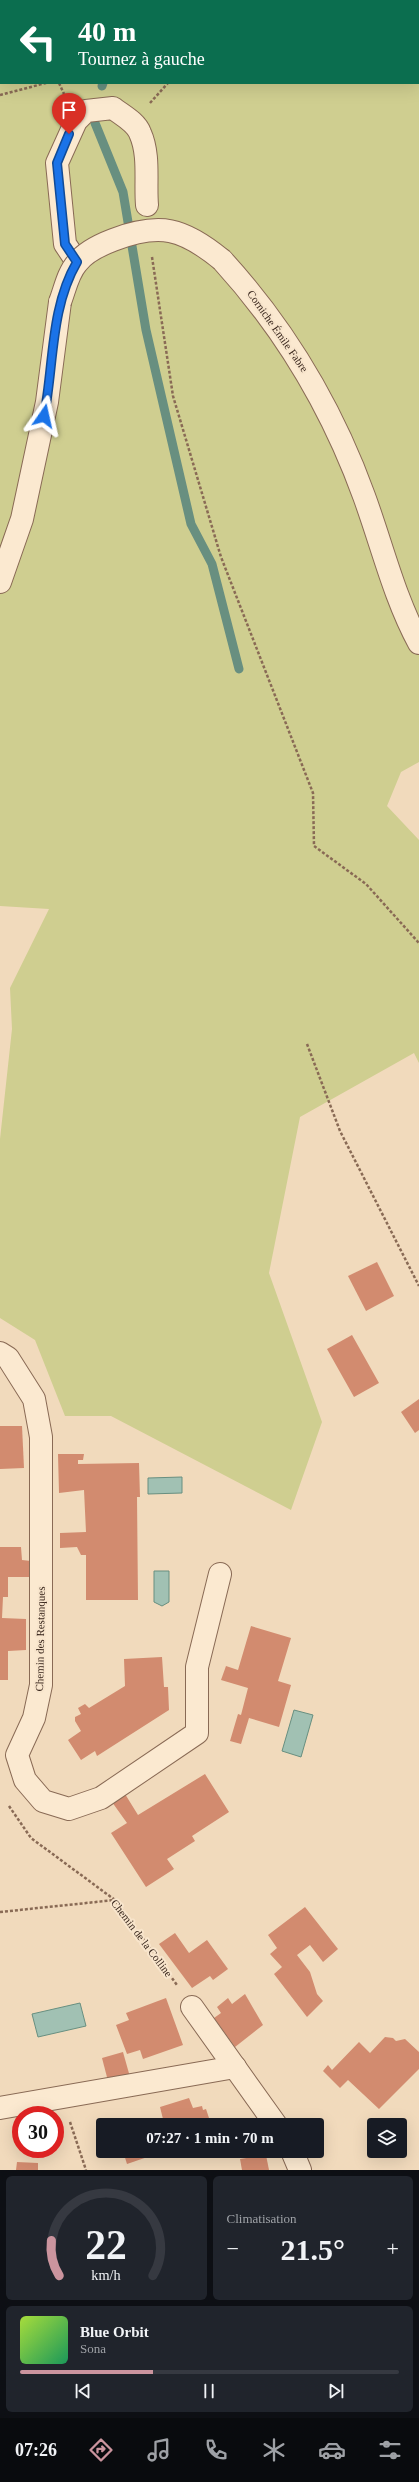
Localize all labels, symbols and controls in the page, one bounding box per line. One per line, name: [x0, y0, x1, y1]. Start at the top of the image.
icon: left: [12, 16, 64, 68]
text: 40 m: [78, 16, 136, 47]
text: Tournez à gauche: [78, 49, 205, 69]
pin: [52, 93, 86, 134]
icon: arrive: [58, 99, 80, 121]
street label: Corniche Émile Fabre: [245, 288, 311, 374]
position arrow: [23, 395, 65, 437]
street label: Chemin des Restanques: [33, 1586, 47, 1692]
street label: Chemin de la Colline: [109, 1897, 175, 1979]
speed limit sign: 30: [12, 2106, 64, 2158]
map controls: [367, 2118, 407, 2158]
button: layers: [367, 2118, 407, 2158]
text: 07:27 · 1 min · 70 m: [146, 2130, 274, 2146]
text: Climatisation: [227, 2211, 297, 2226]
text: 22: [85, 2222, 127, 2268]
text: 21.5°: [281, 2233, 345, 2266]
text: −: [227, 2236, 239, 2261]
text: +: [387, 2236, 399, 2261]
text: km/h: [92, 2267, 121, 2283]
text: Blue Orbit: [80, 2324, 149, 2340]
text: Sona: [80, 2341, 106, 2356]
icon: previous: [72, 2380, 94, 2402]
icon: pause: [198, 2380, 220, 2402]
icon: next: [325, 2380, 347, 2402]
icon: directions: [87, 2436, 115, 2464]
icon: music: [145, 2436, 173, 2464]
icon: phone: [202, 2436, 230, 2464]
icon: climate: [260, 2436, 288, 2464]
icon: car: [318, 2436, 346, 2464]
icon: filters: [376, 2436, 404, 2464]
text: 07:26: [15, 2440, 57, 2460]

